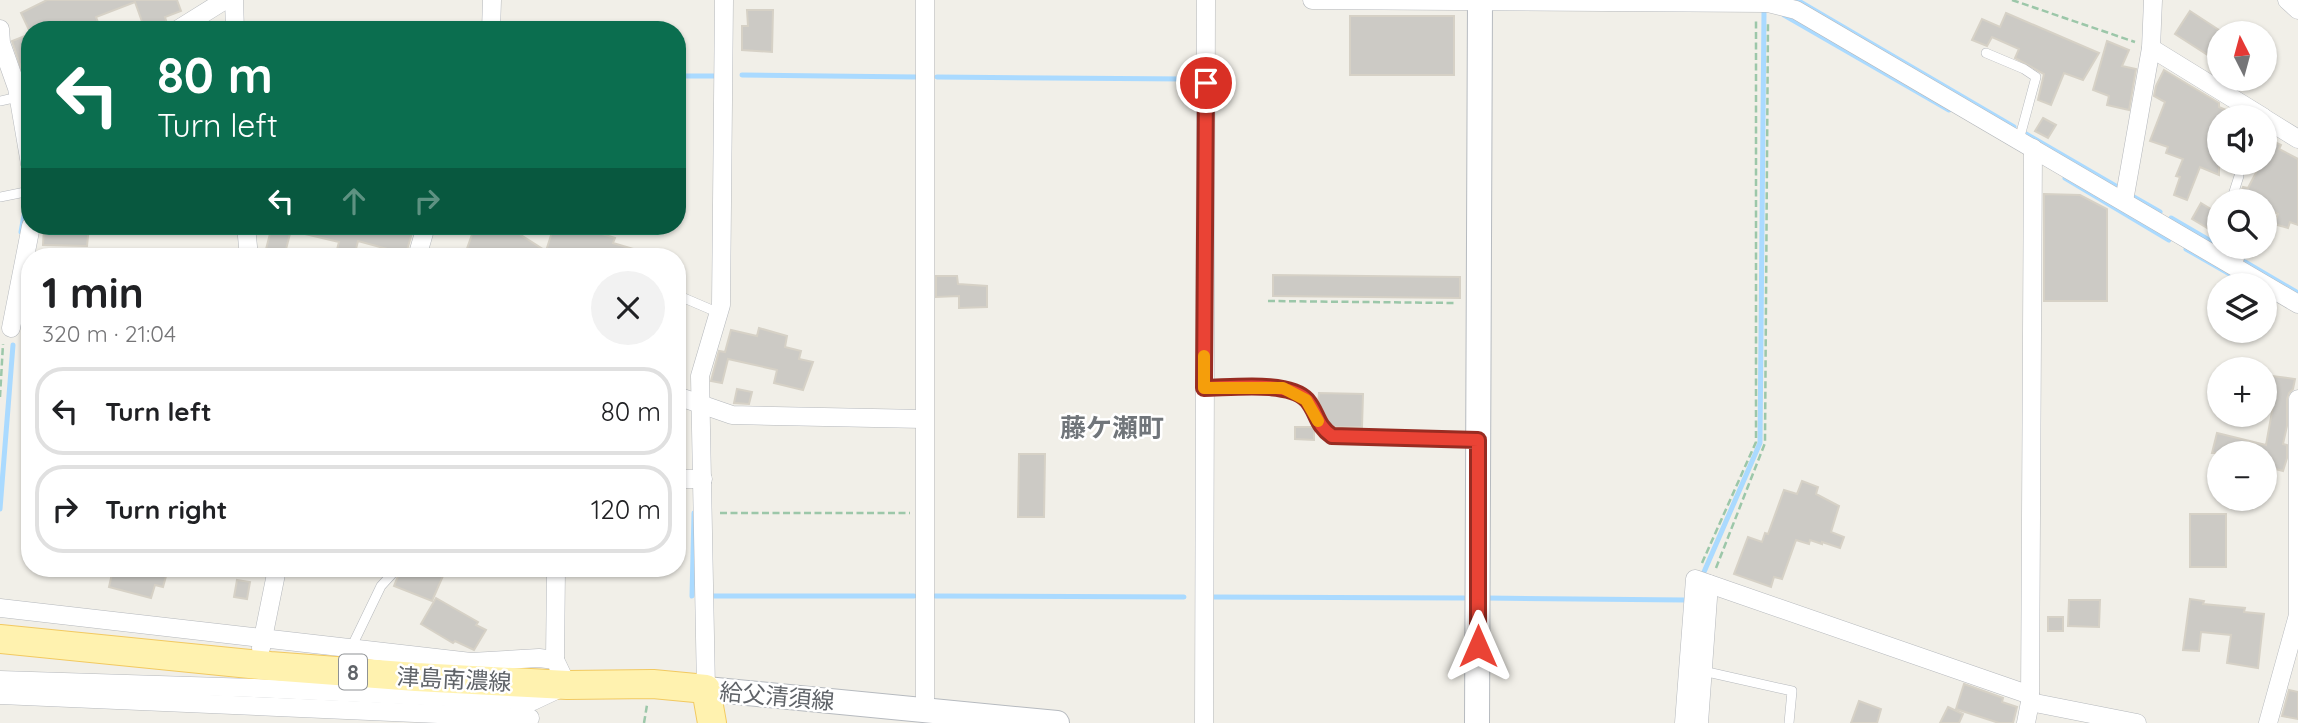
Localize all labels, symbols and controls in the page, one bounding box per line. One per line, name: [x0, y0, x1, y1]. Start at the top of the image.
north arrow: [2207, 21, 2277, 91]
map controls: [2207, 21, 2277, 511]
text: 80 m: [157, 44, 273, 105]
icon: left: [42, 49, 133, 140]
pin: [1176, 53, 1236, 113]
icon: arrive: [1187, 64, 1225, 102]
text: Turn left: [157, 105, 278, 145]
button: sound: [2207, 105, 2277, 175]
icon: left: [262, 182, 300, 220]
icon: ahead: [335, 182, 373, 220]
icon: right: [408, 182, 446, 220]
button: search: [2207, 189, 2277, 259]
text: 1 min: [42, 266, 144, 319]
button: close: [591, 271, 665, 345]
button: layers: [2207, 273, 2277, 343]
text: 320 m · 21:04: [42, 319, 176, 348]
button: +: [2207, 357, 2277, 427]
icon: left: [46, 392, 84, 430]
text: Turn left: [105, 395, 212, 428]
text: 80 m: [601, 395, 661, 428]
district label: 藤ケ瀬町: [1060, 411, 1164, 444]
button: −: [2207, 441, 2277, 511]
icon: right: [46, 490, 84, 528]
text: Turn right: [105, 493, 227, 526]
text: 120 m: [591, 493, 661, 526]
position arrow: [1441, 609, 1515, 683]
road number: 8: [339, 654, 367, 690]
street label: 津島南濃線: [396, 662, 512, 696]
street label: 給父清須線: [718, 677, 836, 715]

